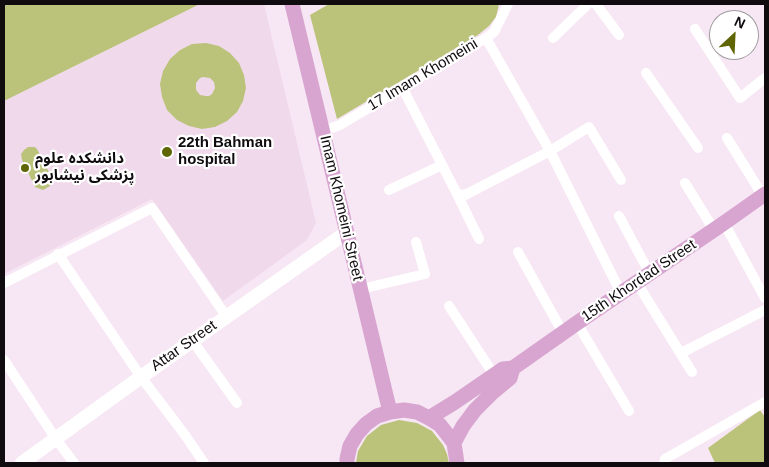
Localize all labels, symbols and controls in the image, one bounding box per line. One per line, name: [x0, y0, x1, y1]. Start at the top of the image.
north arrow: [709, 10, 759, 60]
text: N: [732, 13, 748, 32]
street label: 17 Imam Khomeini: [365, 35, 481, 115]
place label: 22th Bahman hospital: [178, 134, 272, 169]
street label: Imam Khomeini Street: [316, 134, 366, 282]
marker: 22th Bahman hospital: [160, 145, 174, 159]
place label: دانشکده علوم پزشکی نیشابور: [35, 150, 134, 185]
marker: دانشکده علوم پزشکی نیشابور: [19, 162, 31, 174]
street label: 15th Khordad Street: [578, 236, 700, 326]
street label: Attar Street: [148, 317, 220, 375]

